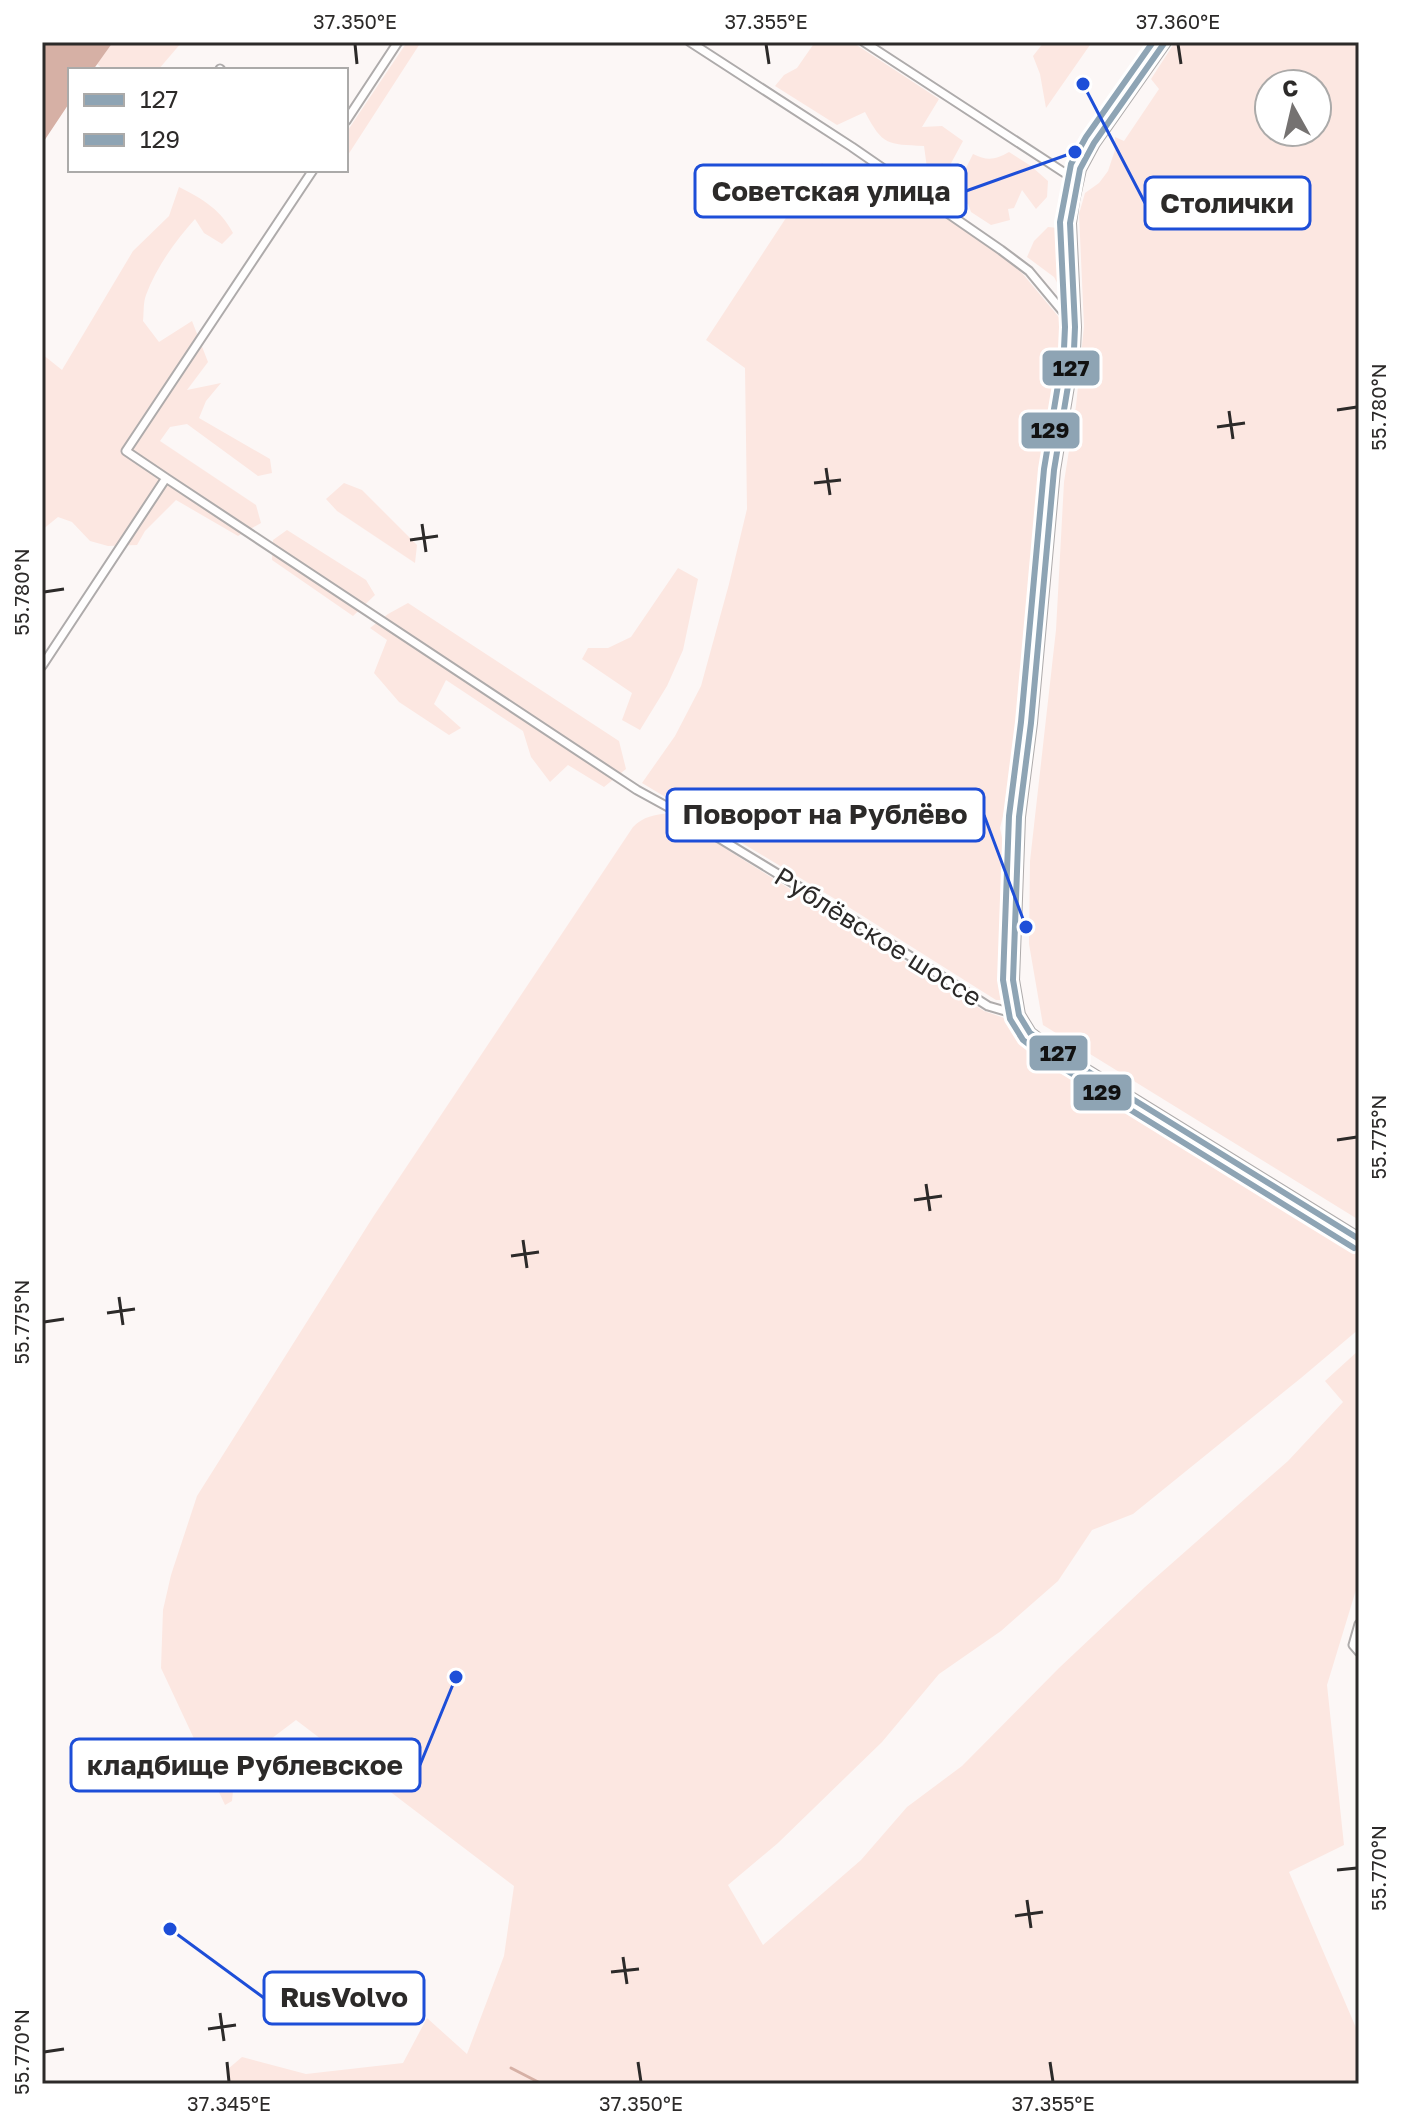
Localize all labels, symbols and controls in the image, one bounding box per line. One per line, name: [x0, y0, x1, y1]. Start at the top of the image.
text: 37.350°E: [313, 9, 397, 33]
text: 37.355°E: [724, 9, 808, 33]
text: 37.360°E: [1136, 9, 1220, 33]
legend: [68, 68, 348, 172]
north arrow: [1253, 68, 1333, 148]
text: С: [1281, 73, 1300, 102]
text: 127: [140, 84, 178, 113]
text: 129: [140, 124, 180, 153]
callout: Советская улица: [695, 165, 966, 217]
text: Советская улица: [711, 174, 951, 207]
callout: Столички: [1145, 177, 1310, 229]
text: Столички: [1160, 186, 1294, 219]
line badge: 127: [1041, 349, 1101, 387]
text: 127: [1053, 354, 1089, 381]
text: 55.780°N: [1366, 363, 1390, 451]
line badge: 129: [1020, 411, 1081, 450]
text: 129: [1031, 416, 1069, 443]
text: 55.780°N: [9, 548, 33, 636]
callout: Поворот на Рублёво: [667, 789, 984, 841]
text: Поворот на Рублёво: [682, 797, 968, 830]
street label: Рублёвское шоссе: [769, 860, 987, 1013]
line badge: 127: [1028, 1034, 1089, 1072]
text: 127: [1040, 1039, 1076, 1066]
line badge: 129: [1072, 1073, 1133, 1112]
text: 129: [1083, 1078, 1121, 1105]
text: 55.775°N: [1366, 1095, 1390, 1180]
text: 55.775°N: [9, 1280, 33, 1365]
callout: кладбище Рублевское: [71, 1739, 420, 1791]
text: кладбище Рублевское: [87, 1748, 403, 1781]
text: 55.770°N: [1366, 1825, 1390, 1911]
callout: RusVolvo: [264, 1972, 424, 2024]
text: RusVolvo: [280, 1980, 408, 2013]
text: 55.770°N: [9, 2009, 33, 2095]
text: 37.345°E: [187, 2091, 271, 2115]
text: 37.350°E: [599, 2091, 683, 2115]
text: 37.355°E: [1011, 2091, 1095, 2115]

